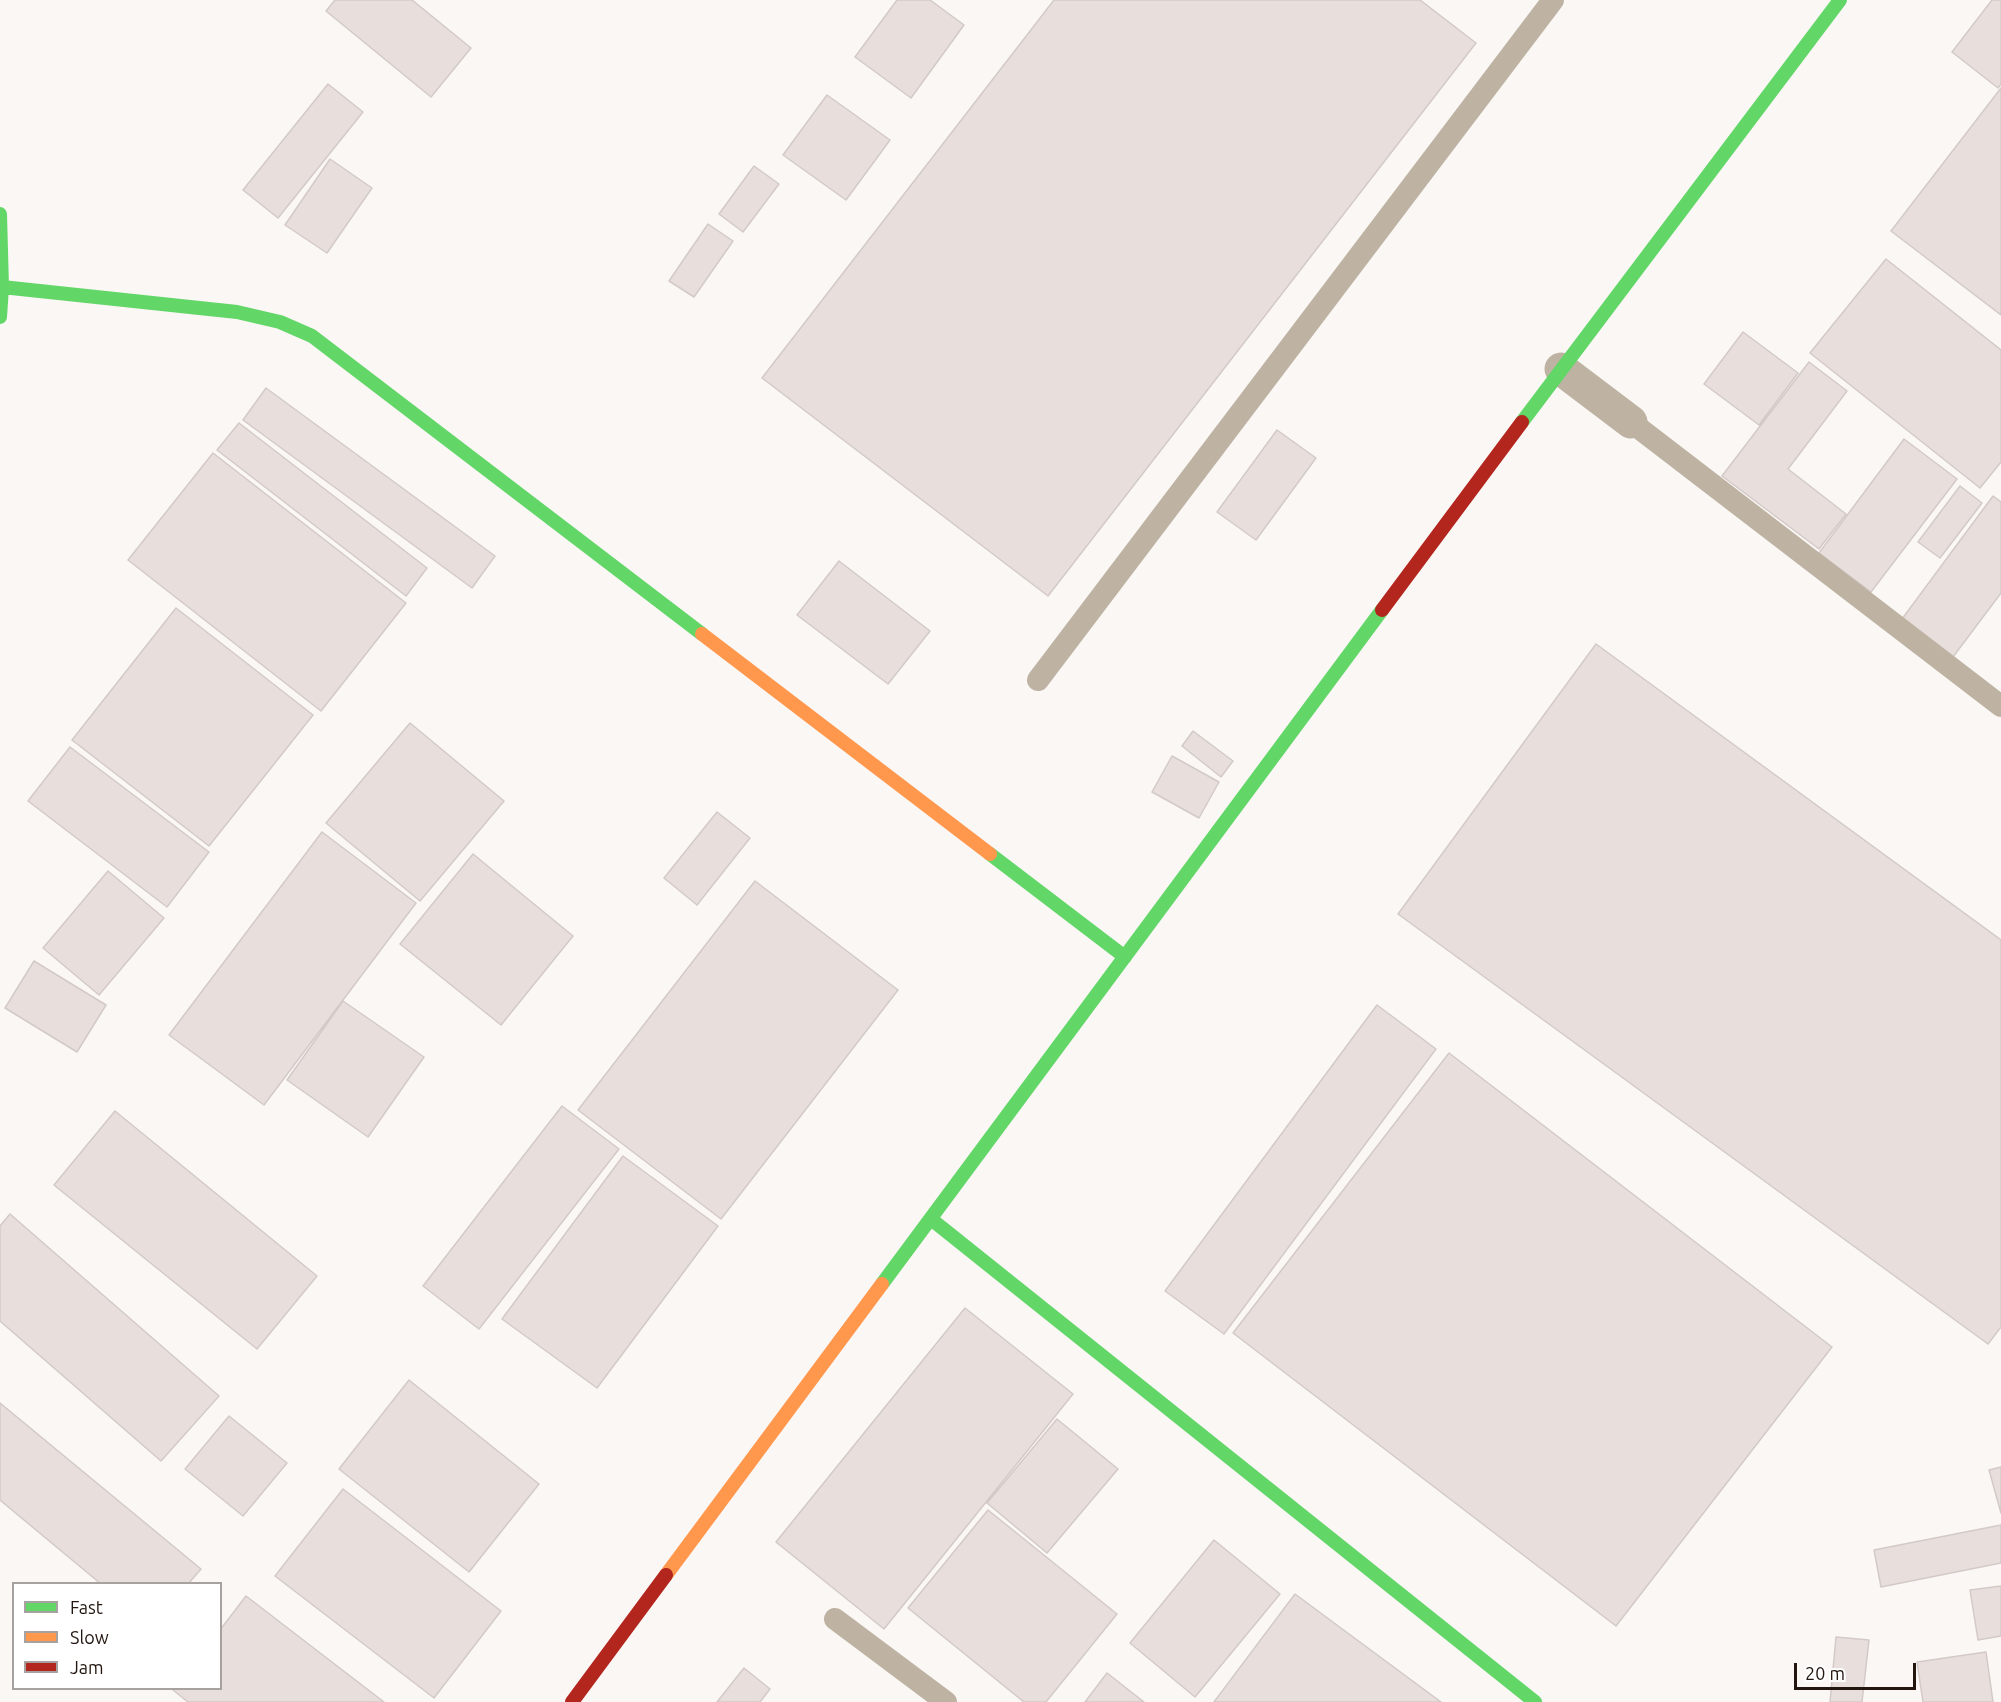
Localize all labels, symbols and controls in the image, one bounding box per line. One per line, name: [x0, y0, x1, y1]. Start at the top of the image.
legend: [12, 1582, 222, 1690]
text: Fast: [70, 1597, 103, 1617]
text: Slow: [70, 1627, 109, 1647]
scale bar: [1797, 1651, 1918, 1689]
text: Jam: [70, 1657, 104, 1677]
text: 20 m: [1805, 1663, 1845, 1683]

